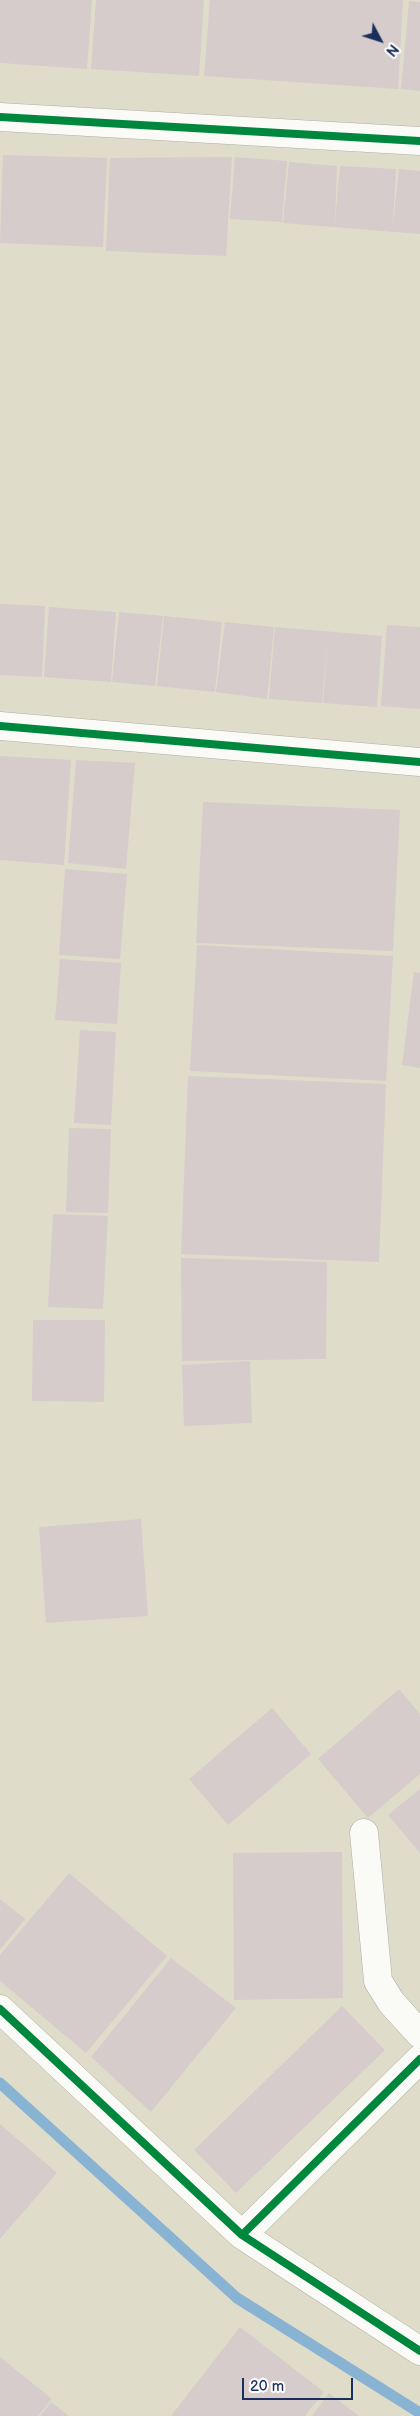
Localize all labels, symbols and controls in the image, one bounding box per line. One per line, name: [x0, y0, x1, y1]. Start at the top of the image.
north arrow: [355, 15, 405, 65]
text: N: [382, 40, 402, 59]
scale bar: [245, 2368, 356, 2400]
text: 20 m: [250, 2377, 284, 2396]

